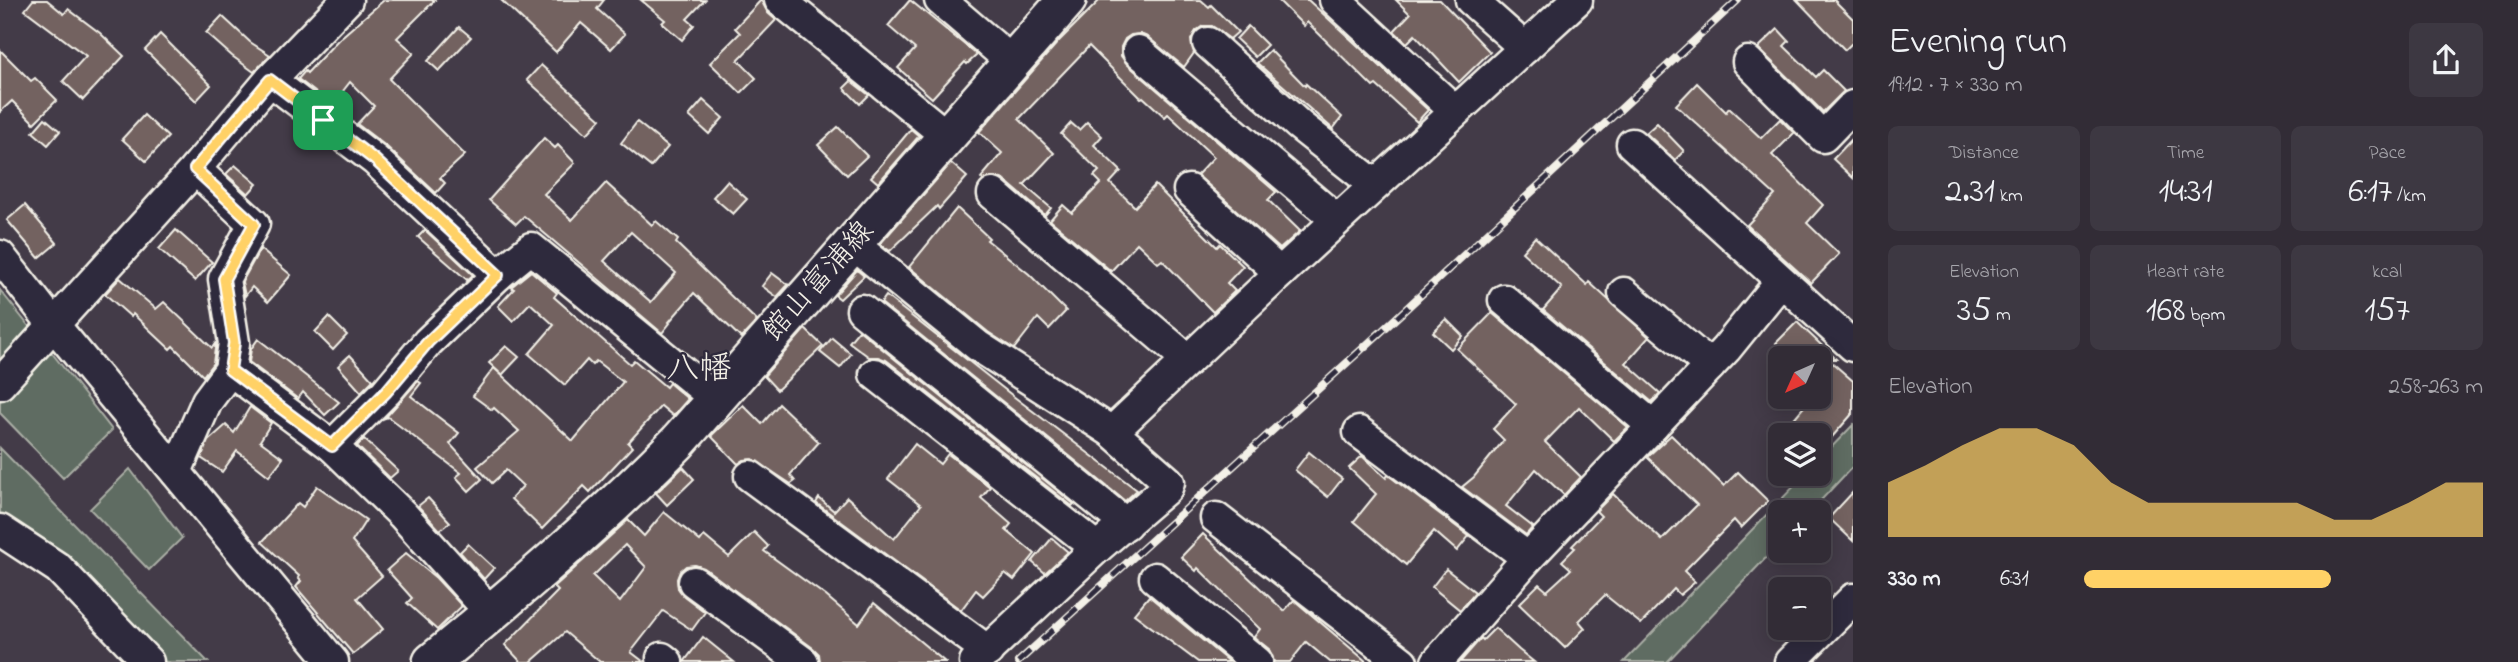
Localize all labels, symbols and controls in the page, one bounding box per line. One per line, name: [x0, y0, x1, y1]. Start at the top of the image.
text: Evening run: [1888, 15, 2067, 71]
button: share: [2409, 23, 2483, 97]
text: 19:12 · 7 × 330 m: [1888, 69, 2023, 102]
pin: [293, 90, 353, 150]
icon: arrive: [304, 101, 342, 139]
text: Distance: [1949, 140, 2019, 167]
text: Time: [2167, 140, 2204, 167]
text: Pace: [2369, 140, 2406, 167]
text: 2.31: [1945, 167, 1995, 218]
text: 14:31: [2158, 167, 2213, 218]
text: 6:17: [2348, 167, 2392, 218]
text: km: [1995, 183, 2023, 210]
text: /km: [2392, 183, 2426, 210]
street label: 館山富浦線: [752, 212, 886, 352]
text: Elevation: [1949, 259, 2019, 286]
text: Heart rate: [2147, 259, 2224, 286]
text: kcal: [2372, 259, 2402, 286]
text: 35: [1957, 286, 1991, 337]
text: 168: [2146, 286, 2185, 337]
text: 157: [2364, 286, 2410, 337]
text: m: [1991, 302, 2011, 329]
text: bpm: [2185, 302, 2225, 329]
district label: 八幡: [666, 346, 732, 394]
north arrow: [1768, 346, 1830, 410]
map controls: [1768, 346, 1831, 640]
text: Elevation: [1888, 371, 1973, 404]
text: 258–263 m: [2389, 371, 2483, 404]
button: layers: [1768, 423, 1831, 486]
button: +: [1768, 500, 1831, 563]
text: 330 m: [1888, 563, 1941, 596]
text: 6:31: [2000, 563, 2029, 596]
button: −: [1768, 577, 1831, 640]

